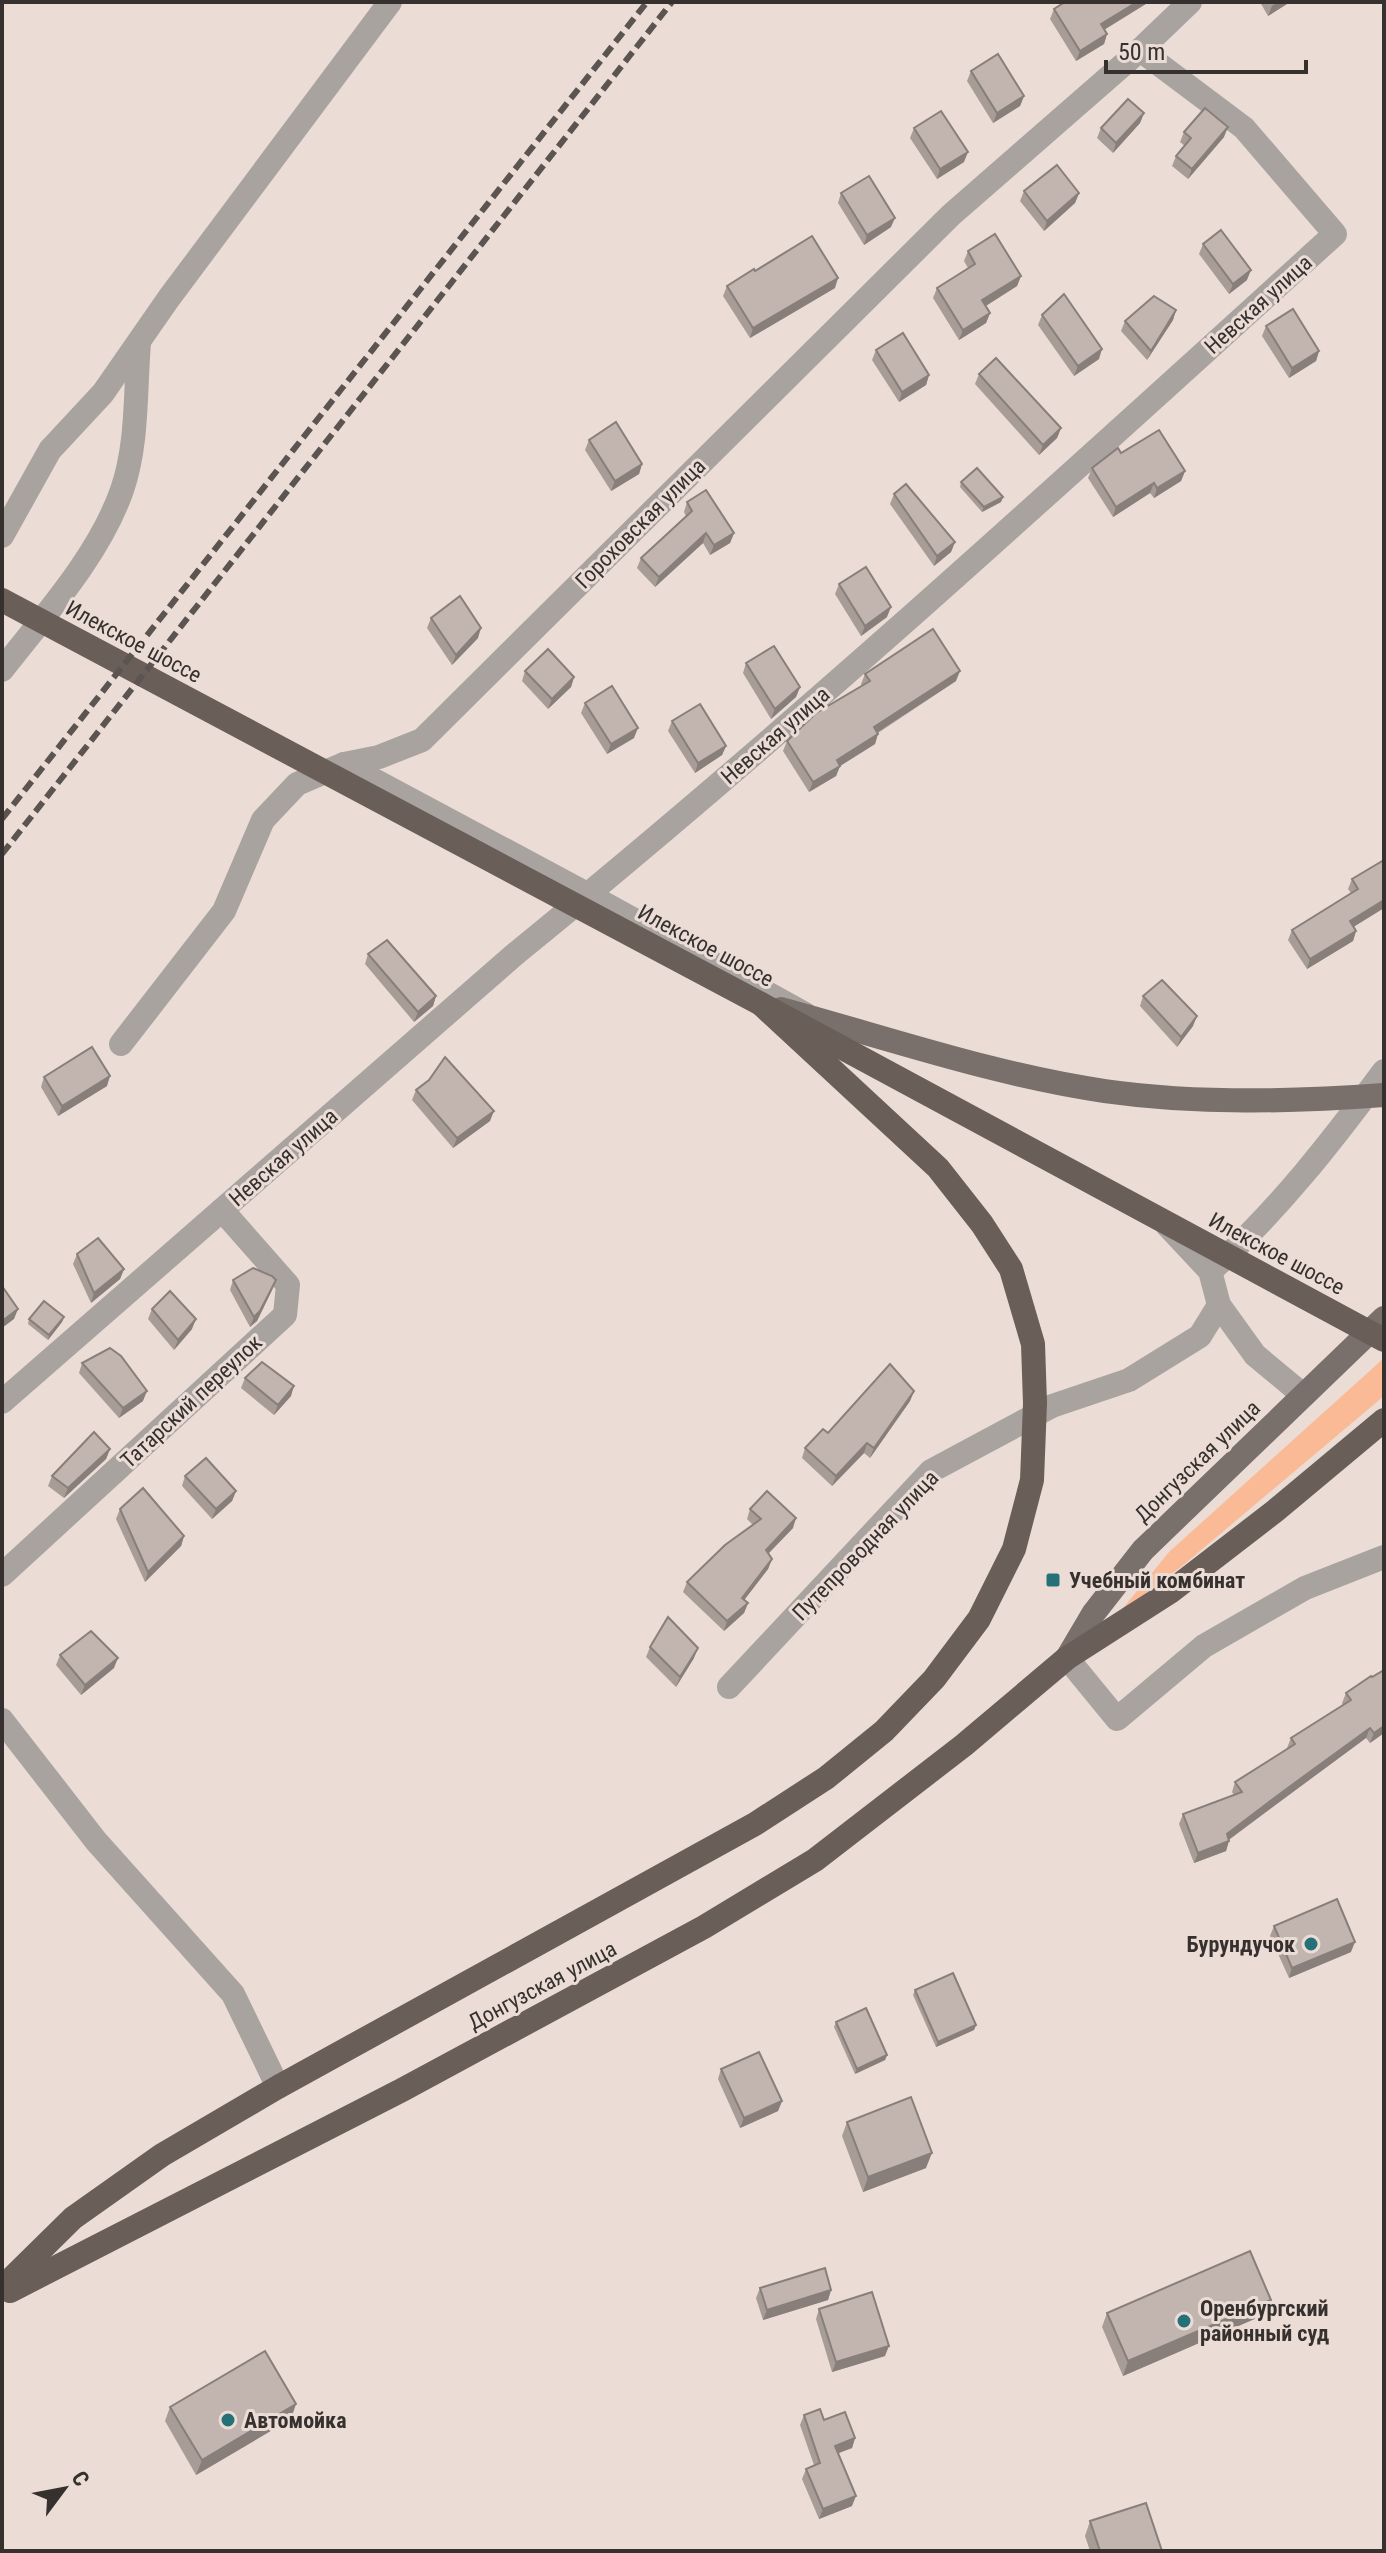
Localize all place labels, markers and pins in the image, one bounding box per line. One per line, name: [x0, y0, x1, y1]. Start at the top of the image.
place label: Учебный комбинат: [1069, 1568, 1245, 1593]
marker: Учебный комбинат: [1044, 1571, 1062, 1589]
place label: Бурундучок: [1187, 1932, 1295, 1957]
marker: Бурундучок: [1302, 1935, 1320, 1953]
place label: Оренбургский районный суд: [1200, 2296, 1329, 2346]
marker: Оренбургский районный суд: [1175, 2312, 1193, 2330]
place label: Автомойка: [244, 2408, 347, 2433]
marker: Автомойка: [219, 2411, 237, 2429]

